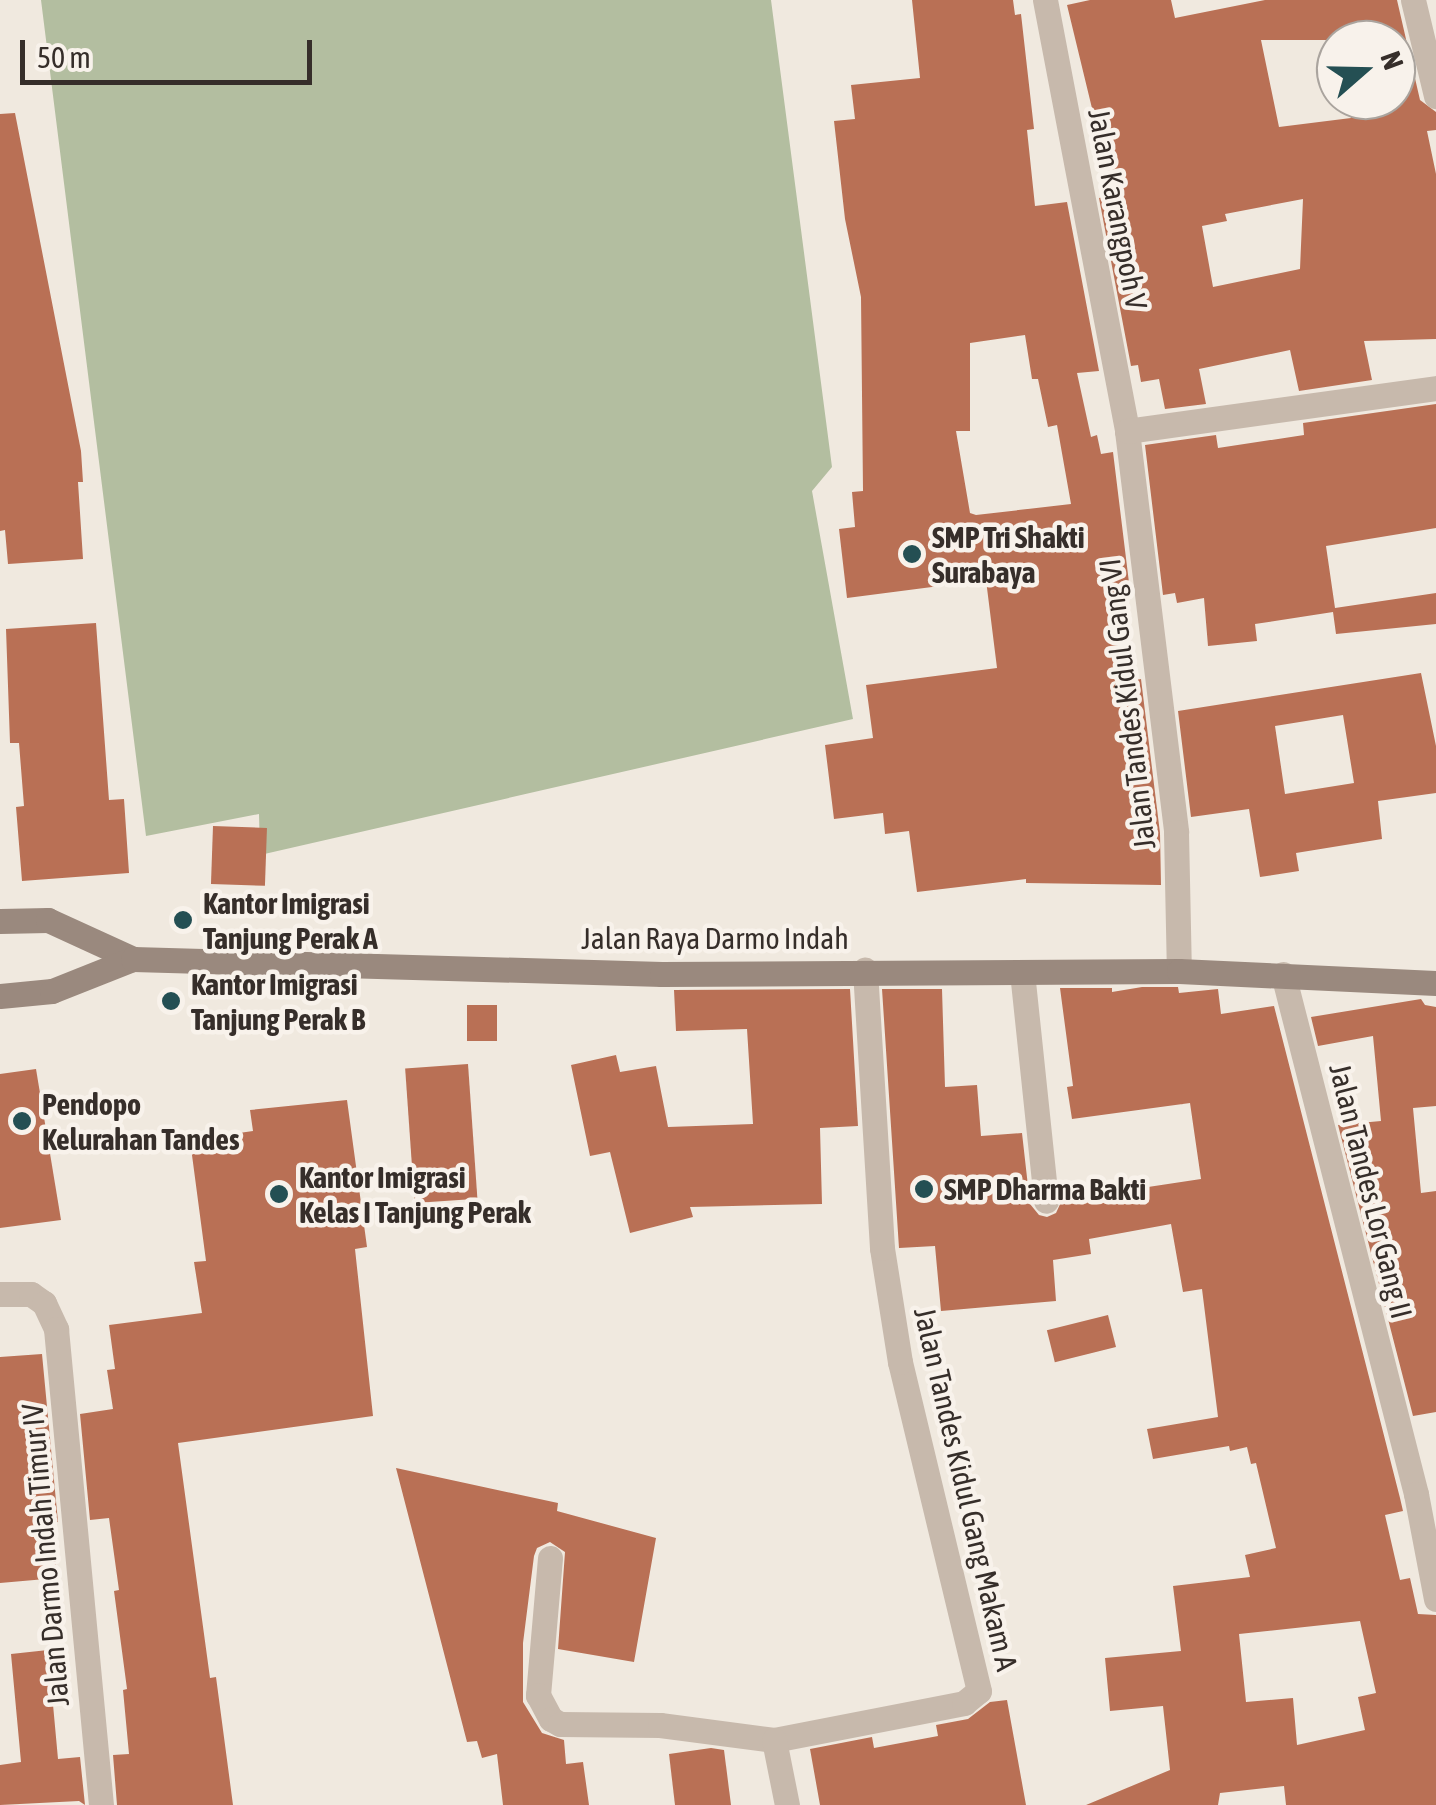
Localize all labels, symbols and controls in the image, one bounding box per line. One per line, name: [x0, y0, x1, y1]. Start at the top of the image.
scale bar: [25, 20, 318, 82]
north arrow: [1316, 20, 1416, 120]
text: 50 m: [37, 40, 91, 74]
text: N: [1374, 47, 1410, 74]
street label: Jalan Karangpoh V: [1081, 106, 1155, 312]
place label: SMP Tri Shakti Surabaya: [932, 519, 1085, 590]
marker: SMP Tri Shakti Surabaya: [901, 543, 923, 565]
street label: Jalan Tandes Kidul Gang VI: [1091, 557, 1163, 851]
place label: Kantor Imigrasi Tanjung Perak A: [203, 885, 378, 956]
marker: Kantor Imigrasi Tanjung Perak A: [172, 909, 194, 931]
street label: Jalan Raya Darmo Indah: [581, 920, 849, 956]
place label: Kantor Imigrasi Tanjung Perak B: [191, 966, 365, 1036]
marker: Kantor Imigrasi Tanjung Perak B: [160, 990, 182, 1012]
street label: Jalan Tandes Lor Gang II: [1322, 1060, 1420, 1322]
place label: Pendopo Kelurahan Tandes: [42, 1086, 240, 1156]
marker: Pendopo Kelurahan Tandes: [11, 1110, 33, 1132]
place label: Kantor Imigrasi Kelas I Tanjung Perak: [299, 1159, 531, 1230]
place label: SMP Dharma Bakti: [944, 1171, 1146, 1207]
marker: SMP Dharma Bakti: [913, 1178, 935, 1200]
marker: Kantor Imigrasi Kelas I Tanjung Perak: [268, 1183, 290, 1205]
street label: Jalan Tandes Kidul Gang Makam A: [907, 1304, 1025, 1674]
street label: Jalan Darmo Indah Timur IV: [14, 1402, 76, 1708]

